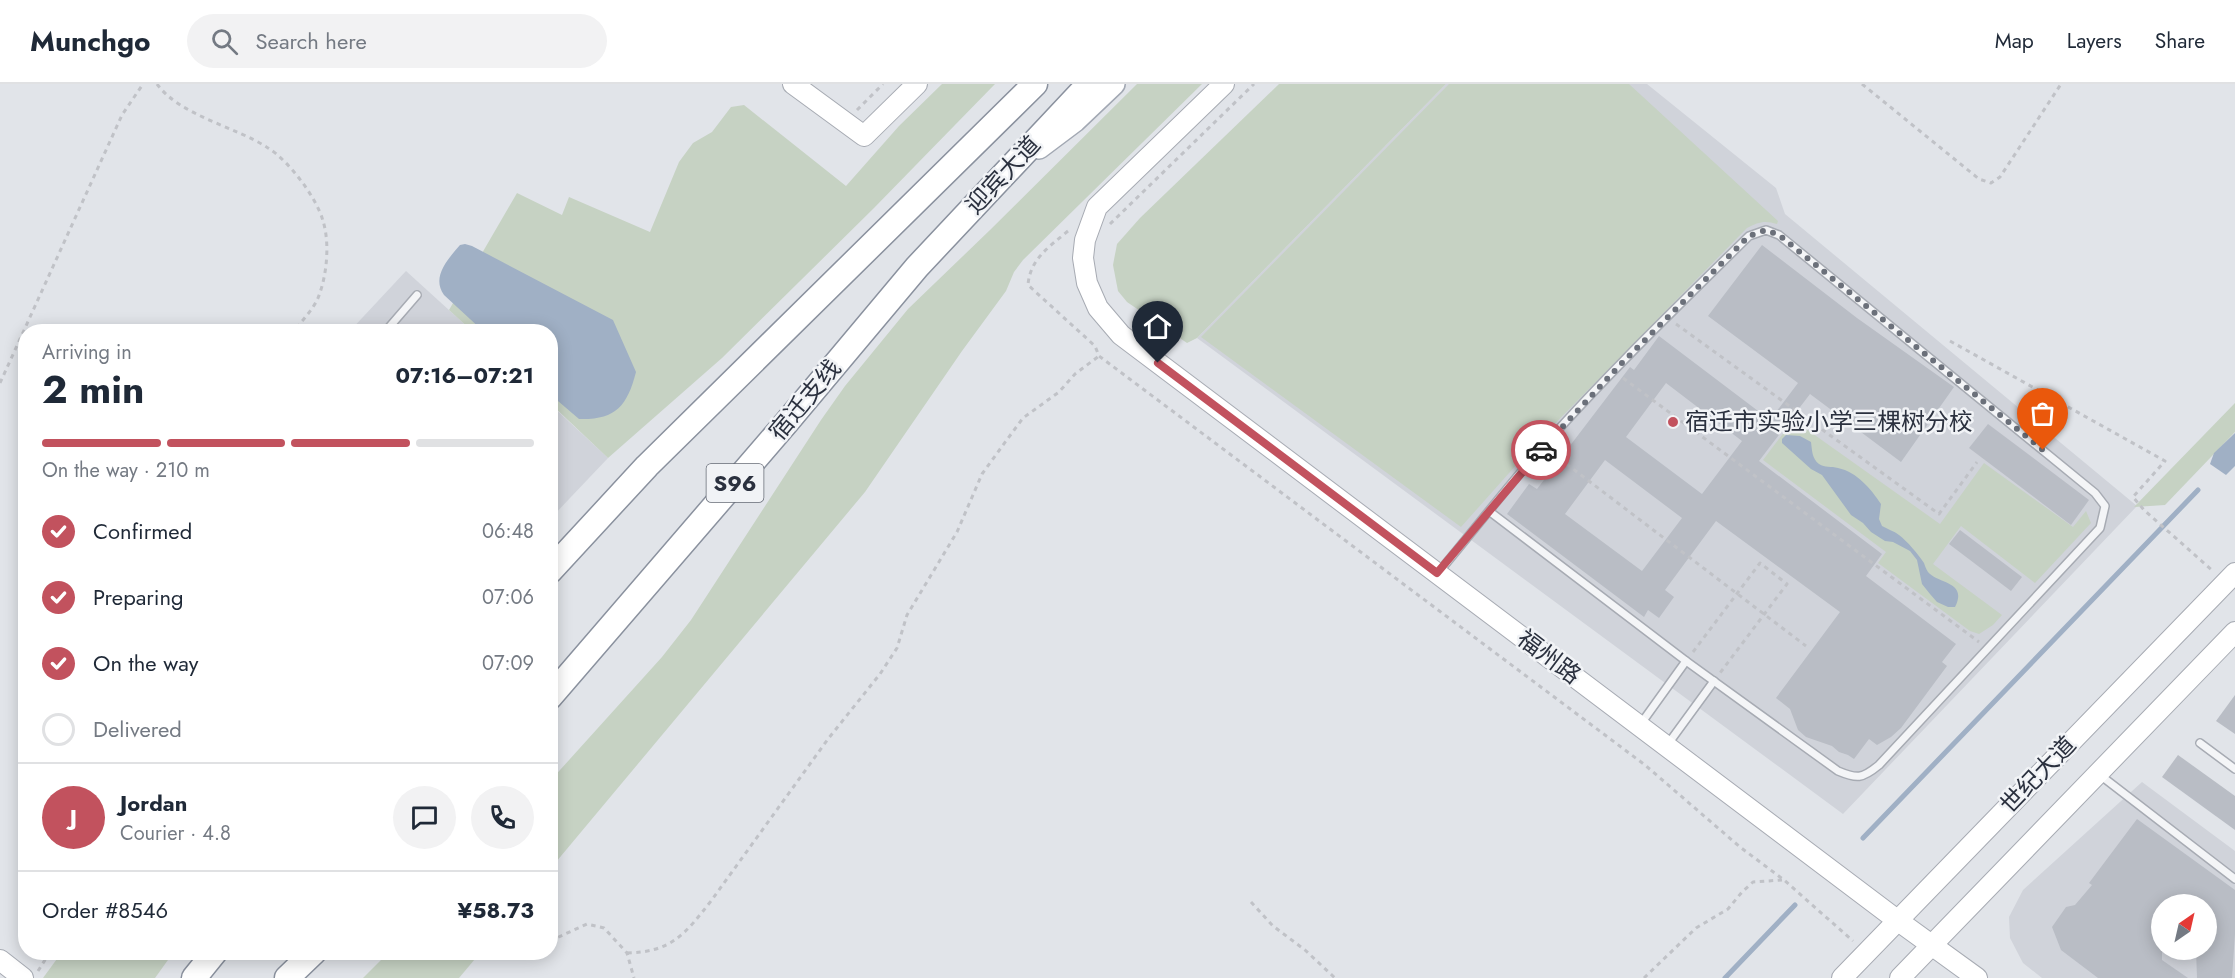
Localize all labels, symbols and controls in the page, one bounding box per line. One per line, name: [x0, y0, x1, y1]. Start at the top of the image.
search box: [187, 14, 607, 68]
text: Munchgo: [30, 21, 151, 62]
icon: search: [208, 25, 241, 58]
text: Search here: [256, 25, 367, 57]
text: Map: [1995, 26, 2034, 56]
text: Layers: [2067, 26, 2122, 56]
text: Share: [2155, 26, 2205, 56]
street label: 迎宾大道: [957, 128, 1048, 222]
pin: [1132, 301, 1183, 363]
icon: home: [1141, 310, 1174, 343]
text: Arriving in: [42, 338, 132, 367]
street label: 宿迁支线: [760, 352, 849, 448]
text: 07:16–07:21: [395, 359, 534, 391]
text: 2 min: [42, 361, 144, 418]
pin: [2017, 388, 2068, 450]
icon: bag: [2026, 397, 2059, 430]
place label: 宿迁市实验小学三棵树分校: [1685, 404, 1973, 439]
marker: 宿迁市实验小学三棵树分校: [1666, 415, 1680, 429]
courier: [1511, 420, 1571, 480]
icon: car: [1525, 434, 1558, 467]
text: On the way · 210 m: [42, 456, 210, 485]
road number: S96: [706, 464, 764, 502]
icon: check: [42, 515, 75, 548]
text: Confirmed: [93, 515, 192, 547]
text: 06:48: [482, 517, 534, 546]
icon: check: [42, 581, 75, 614]
text: Preparing: [93, 581, 184, 613]
text: 07:06: [482, 583, 534, 612]
street label: 福州路: [1510, 621, 1589, 692]
icon: check: [42, 647, 75, 680]
text: On the way: [93, 647, 198, 679]
text: 07:09: [482, 649, 534, 678]
text: Delivered: [93, 713, 182, 745]
street label: 世纪大道: [1992, 728, 2084, 821]
button: chat: [393, 786, 456, 849]
button: phone: [471, 786, 534, 849]
text: Jordan: [120, 787, 187, 819]
text: J: [70, 801, 77, 833]
text: Courier · 4.8: [120, 819, 231, 848]
text: Order #8546: [42, 894, 168, 926]
text: ¥58.73: [458, 894, 534, 926]
north arrow: [2151, 894, 2217, 960]
map controls: [2151, 894, 2217, 960]

